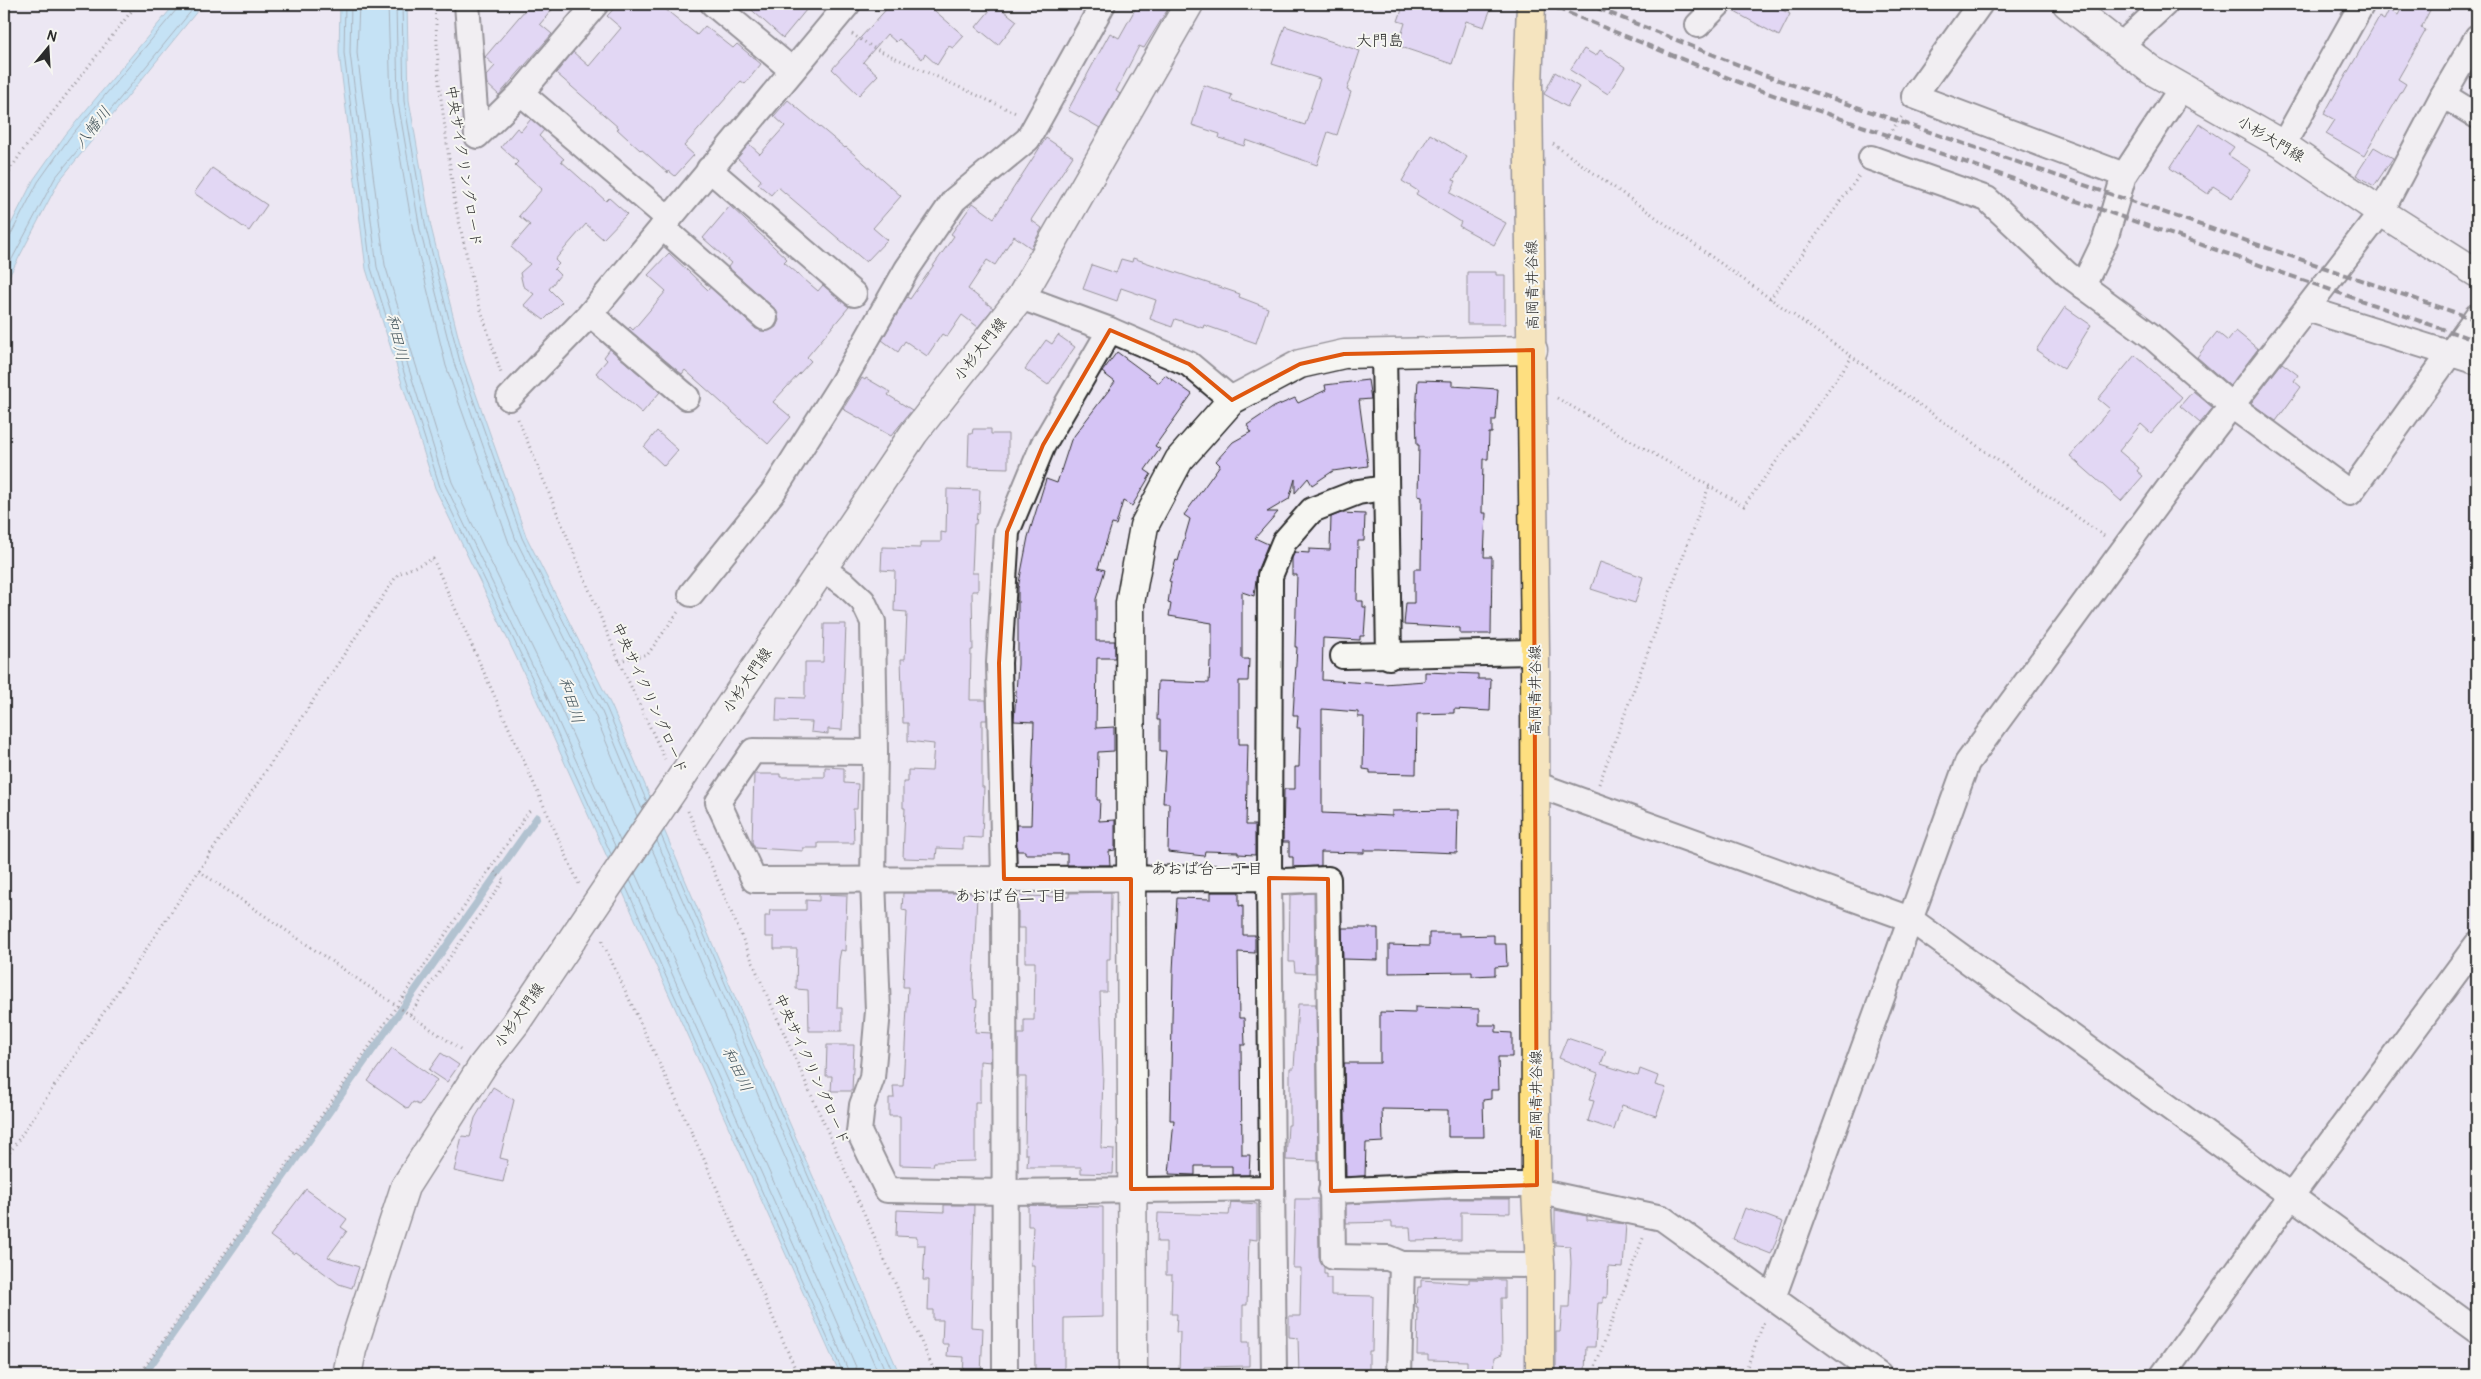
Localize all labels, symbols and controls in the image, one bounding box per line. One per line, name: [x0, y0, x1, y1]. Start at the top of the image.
north arrow: [22, 22, 72, 72]
text: N: [45, 27, 59, 46]
district label: 大門島: [1356, 31, 1404, 51]
street label: 中央サイクリングロード: [441, 84, 486, 248]
water label: 八幡川: [70, 103, 115, 153]
street label: 小杉大門線: [2234, 112, 2308, 167]
street label: 高岡青井谷線: [1522, 240, 1543, 330]
water label: 和田川: [382, 312, 412, 363]
street label: 小杉大門線: [950, 314, 1011, 385]
street label: 中央サイクリングロード: [608, 620, 691, 777]
street label: 小杉大門線: [719, 644, 776, 717]
street label: 高岡青井谷線: [1526, 645, 1545, 735]
water label: 和田川: [554, 674, 588, 726]
district label: あおば台一丁目: [1151, 859, 1263, 879]
district label: あおば台二丁目: [955, 886, 1067, 906]
street label: 小杉大門線: [490, 979, 549, 1051]
street label: 中央サイクリングロード: [770, 991, 853, 1148]
water label: 和田川: [718, 1043, 757, 1095]
street label: 高岡青井谷線: [1527, 1050, 1546, 1140]

